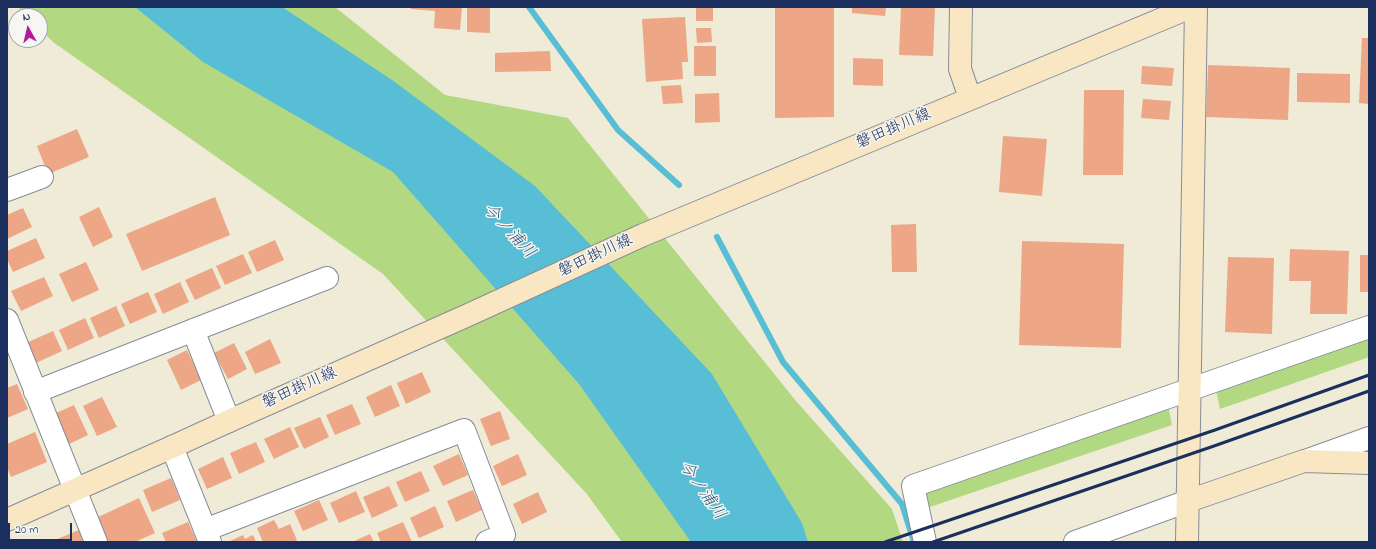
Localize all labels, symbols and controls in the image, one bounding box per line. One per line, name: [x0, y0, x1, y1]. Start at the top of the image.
north arrow: [8, 8, 48, 48]
text: N: [22, 9, 31, 26]
street label: 磐田掛川線: [853, 106, 935, 154]
water label: 今ノ浦川: [477, 200, 539, 264]
street label: 磐田掛川線: [556, 231, 636, 283]
street label: 磐田掛川線: [260, 364, 340, 414]
water label: 今ノ浦川: [673, 457, 729, 525]
scale bar: [10, 515, 74, 541]
text: 20 m: [15, 521, 38, 539]

